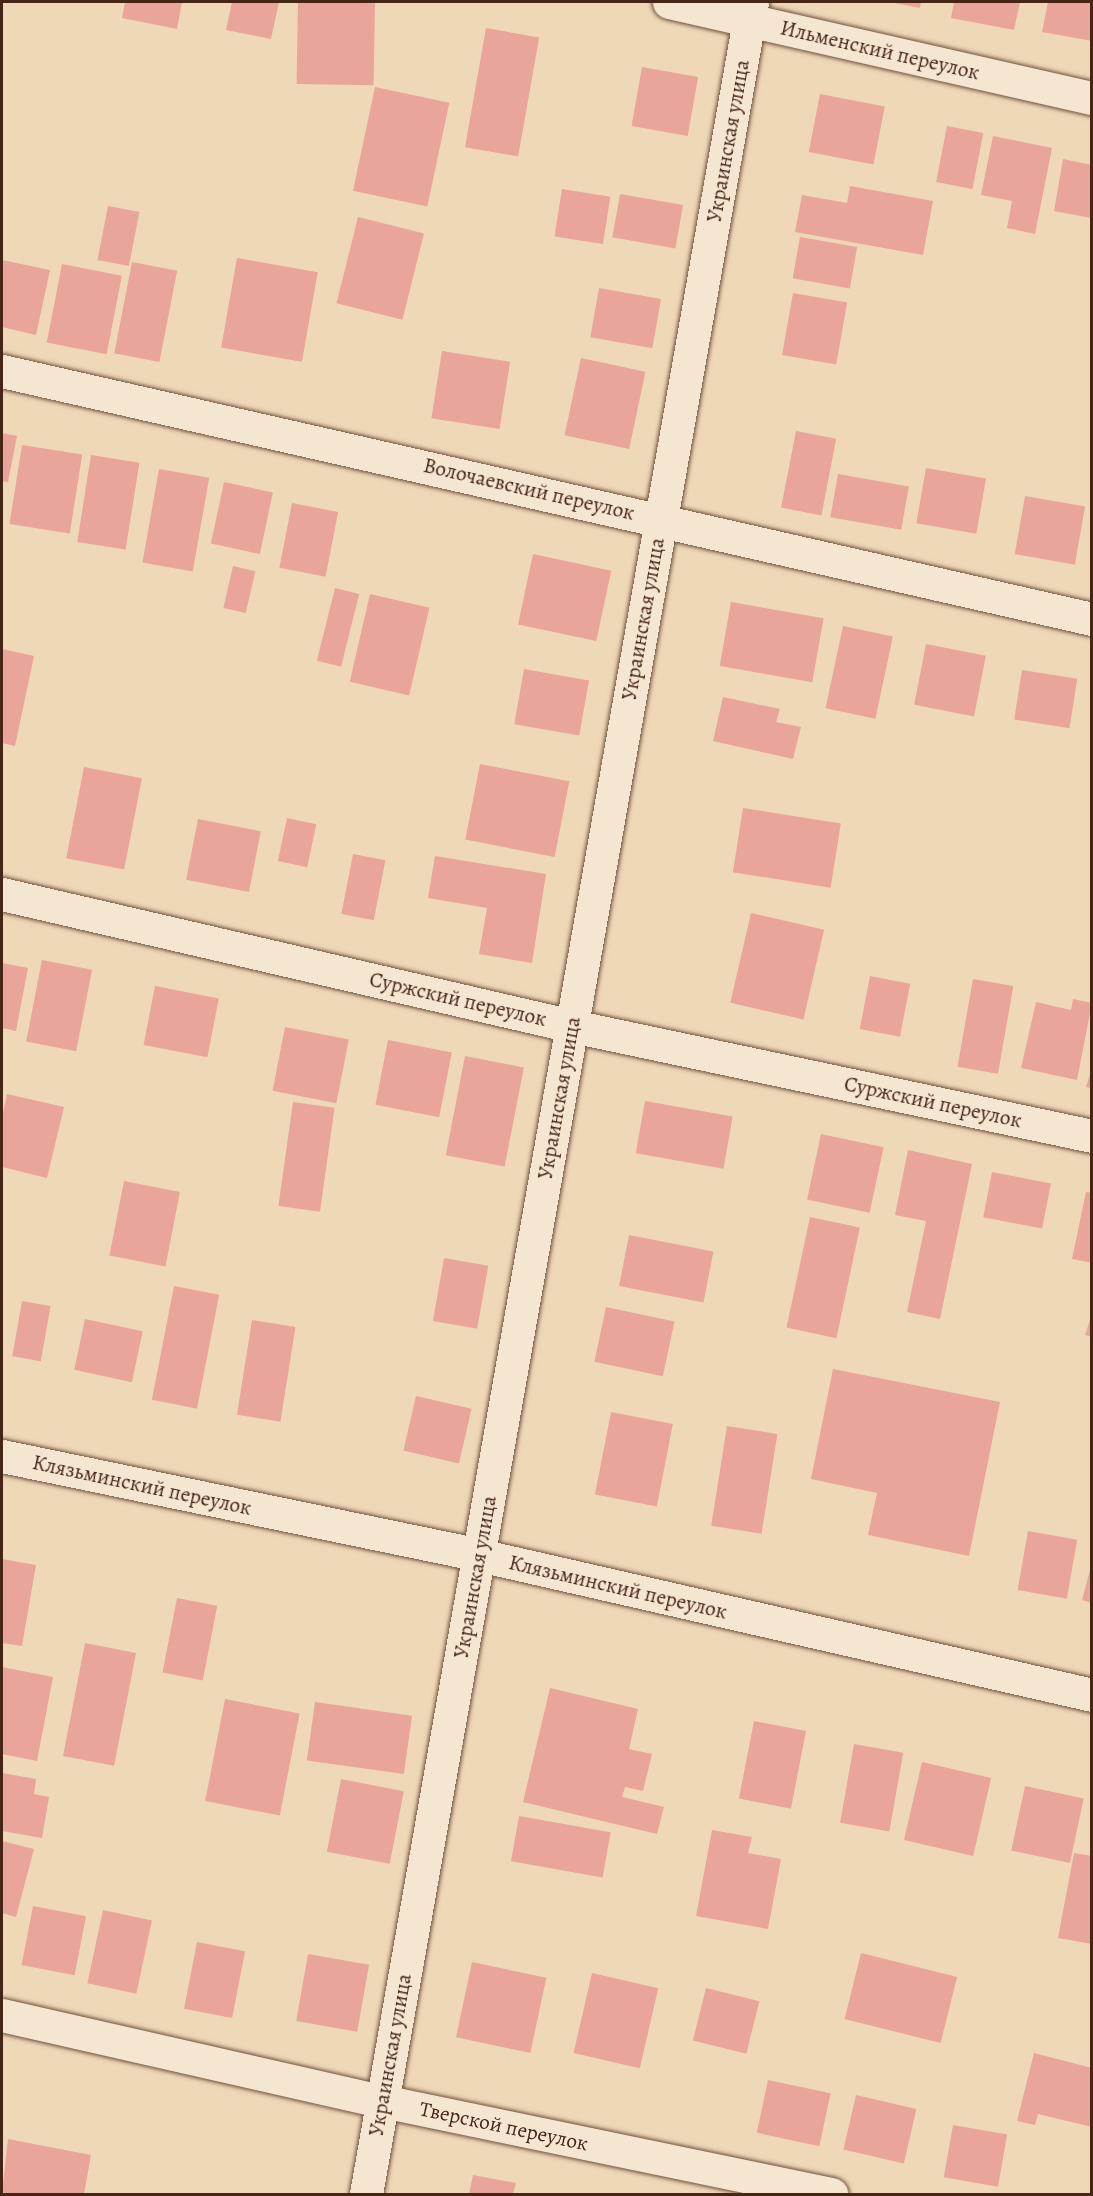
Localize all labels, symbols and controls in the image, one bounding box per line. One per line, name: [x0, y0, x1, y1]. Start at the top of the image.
street label: Ильменский переулок: [778, 15, 982, 85]
street label: Украинская улица: [701, 58, 755, 224]
street label: Волочаевский переулок: [421, 452, 637, 526]
street label: Украинская улица: [616, 536, 670, 702]
street label: Суржский переулок: [367, 966, 549, 1032]
street label: Украинская улица: [532, 1015, 586, 1181]
street label: Суржский переулок: [842, 1071, 1024, 1133]
street label: Клязьминский переулок: [30, 1449, 254, 1521]
street label: Украинская улица: [448, 1494, 502, 1660]
street label: Клязьминский переулок: [506, 1550, 730, 1624]
street label: Украинская улица: [363, 1972, 417, 2138]
street label: Тверской переулок: [417, 2096, 591, 2156]

